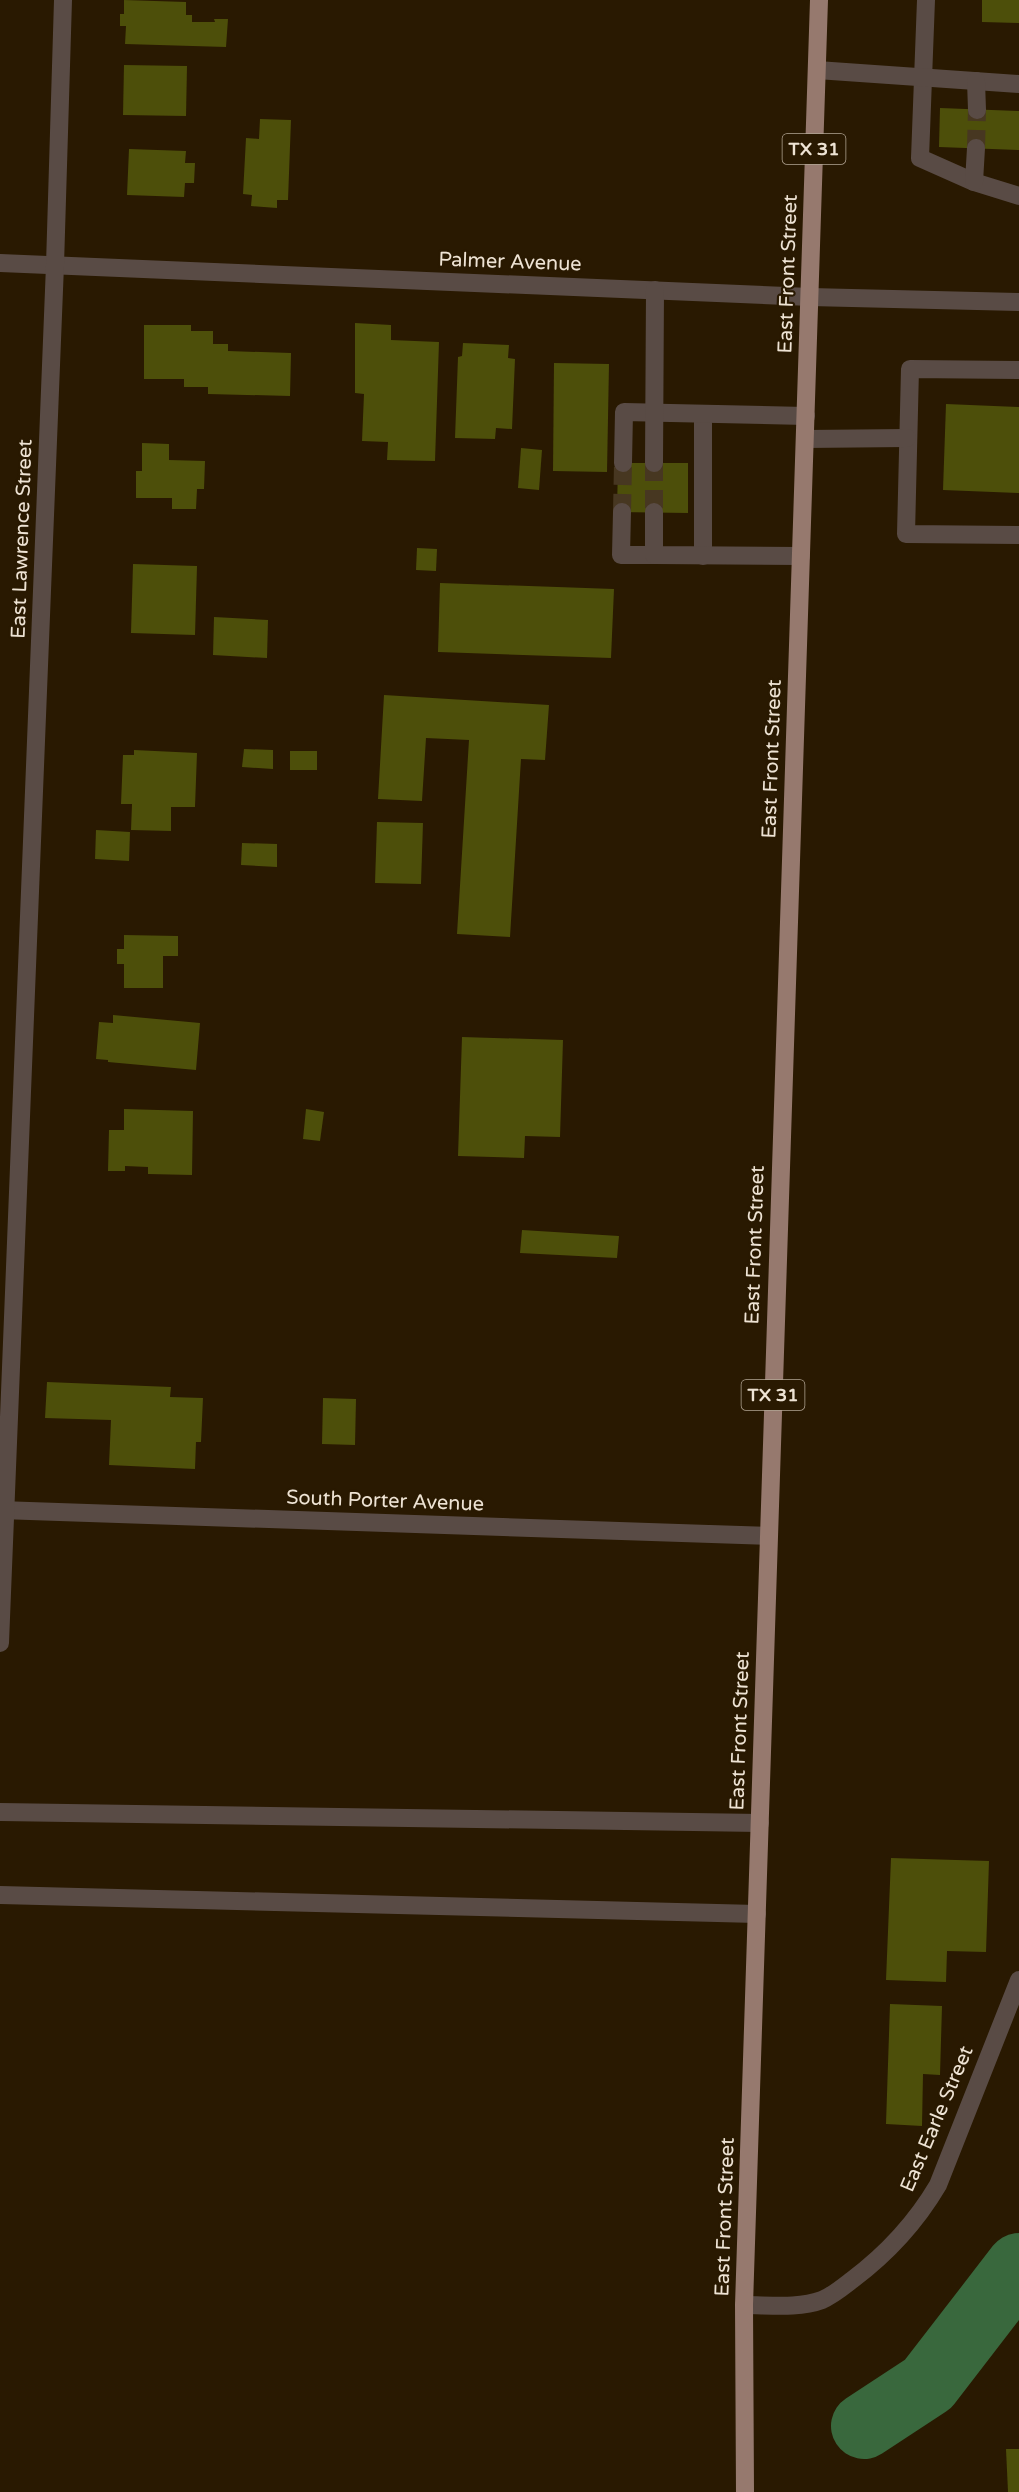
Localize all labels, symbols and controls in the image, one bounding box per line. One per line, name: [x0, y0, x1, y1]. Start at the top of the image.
road number: TX 31: [782, 134, 846, 164]
street label: East Front Street: [773, 194, 803, 354]
street label: Palmer Avenue: [438, 248, 582, 276]
street label: East Lawrence Street: [7, 438, 37, 639]
street label: East Front Street: [757, 679, 787, 839]
street label: East Front Street: [740, 1165, 770, 1325]
road number: TX 31: [742, 1380, 804, 1410]
street label: South Porter Avenue: [286, 1486, 484, 1516]
street label: East Front Street: [725, 1651, 755, 1811]
street label: East Earle Street: [895, 2042, 979, 2196]
street label: East Front Street: [710, 2137, 740, 2297]

